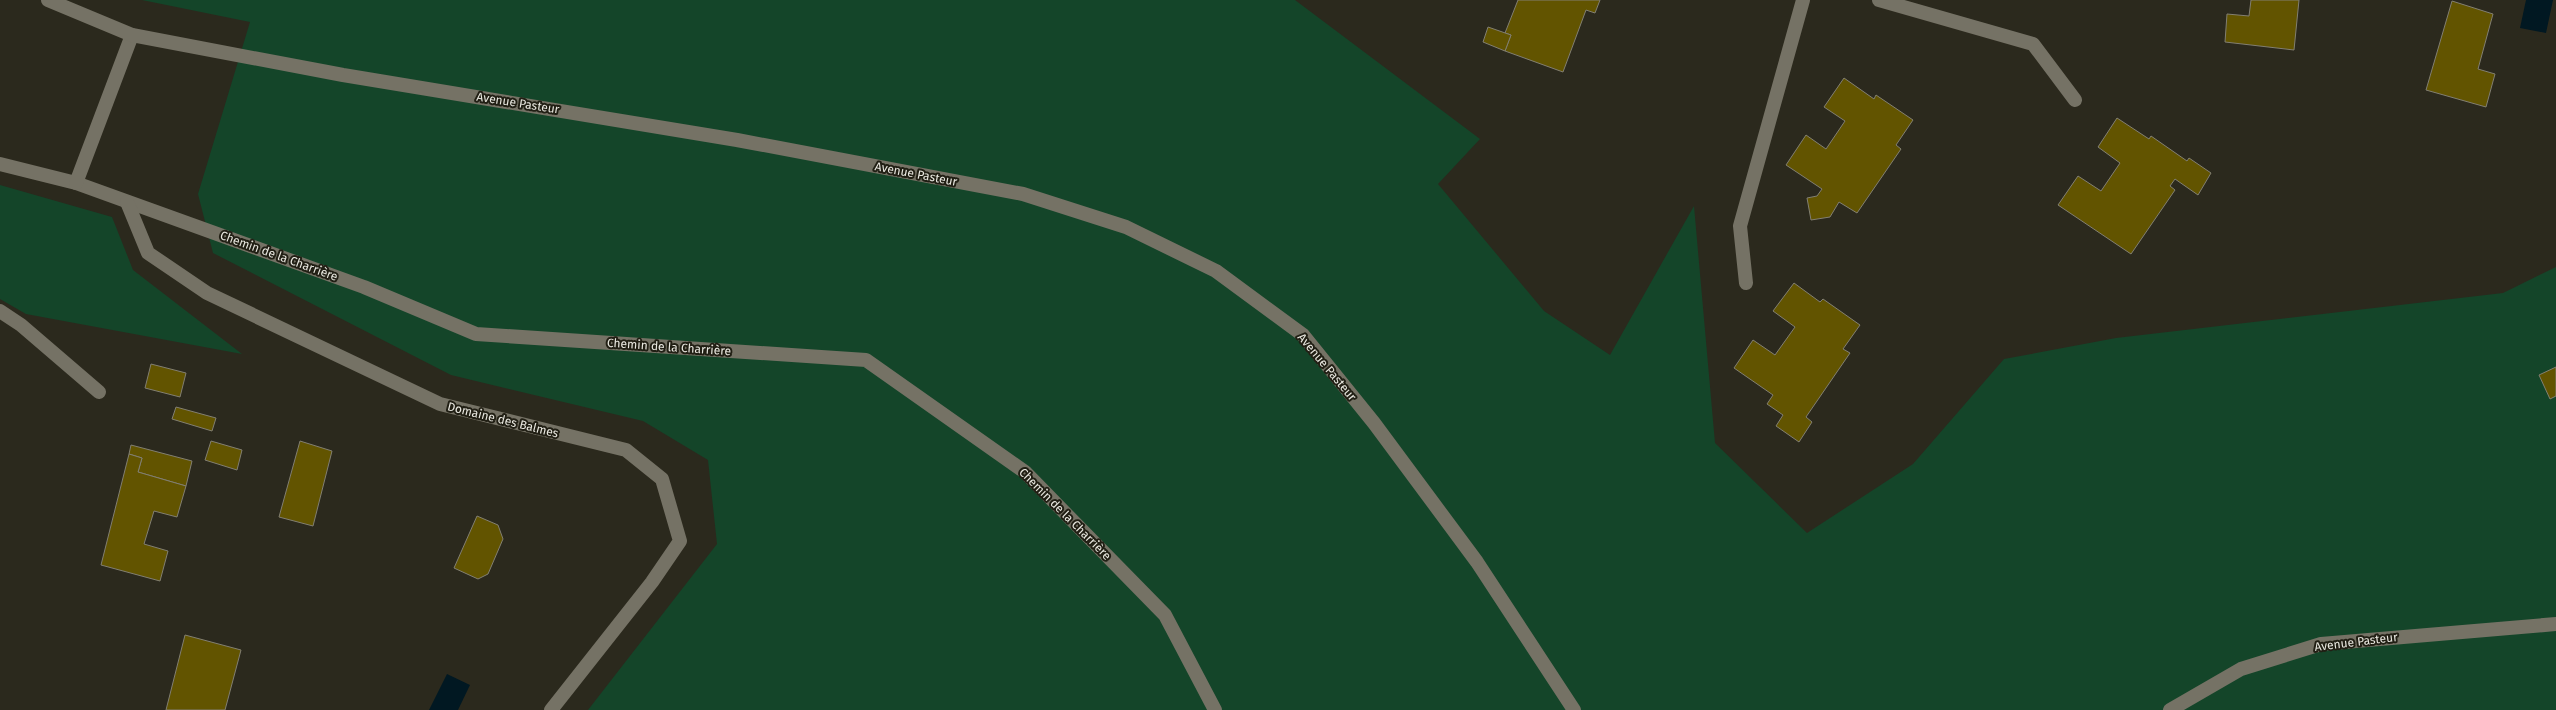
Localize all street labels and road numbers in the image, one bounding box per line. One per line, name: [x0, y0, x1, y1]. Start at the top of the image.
street label: Avenue Pasteur: [476, 90, 561, 117]
street label: Avenue Pasteur: [874, 159, 959, 189]
street label: Chemin de la Charrière: [218, 228, 340, 284]
street label: Avenue Pasteur: [1295, 330, 1359, 404]
street label: Chemin de la Charrière: [607, 336, 731, 358]
street label: Domaine des Balmes: [446, 399, 560, 441]
street label: Chemin de la Charrière: [1016, 465, 1114, 563]
street label: Avenue Pasteur: [2314, 630, 2399, 654]

